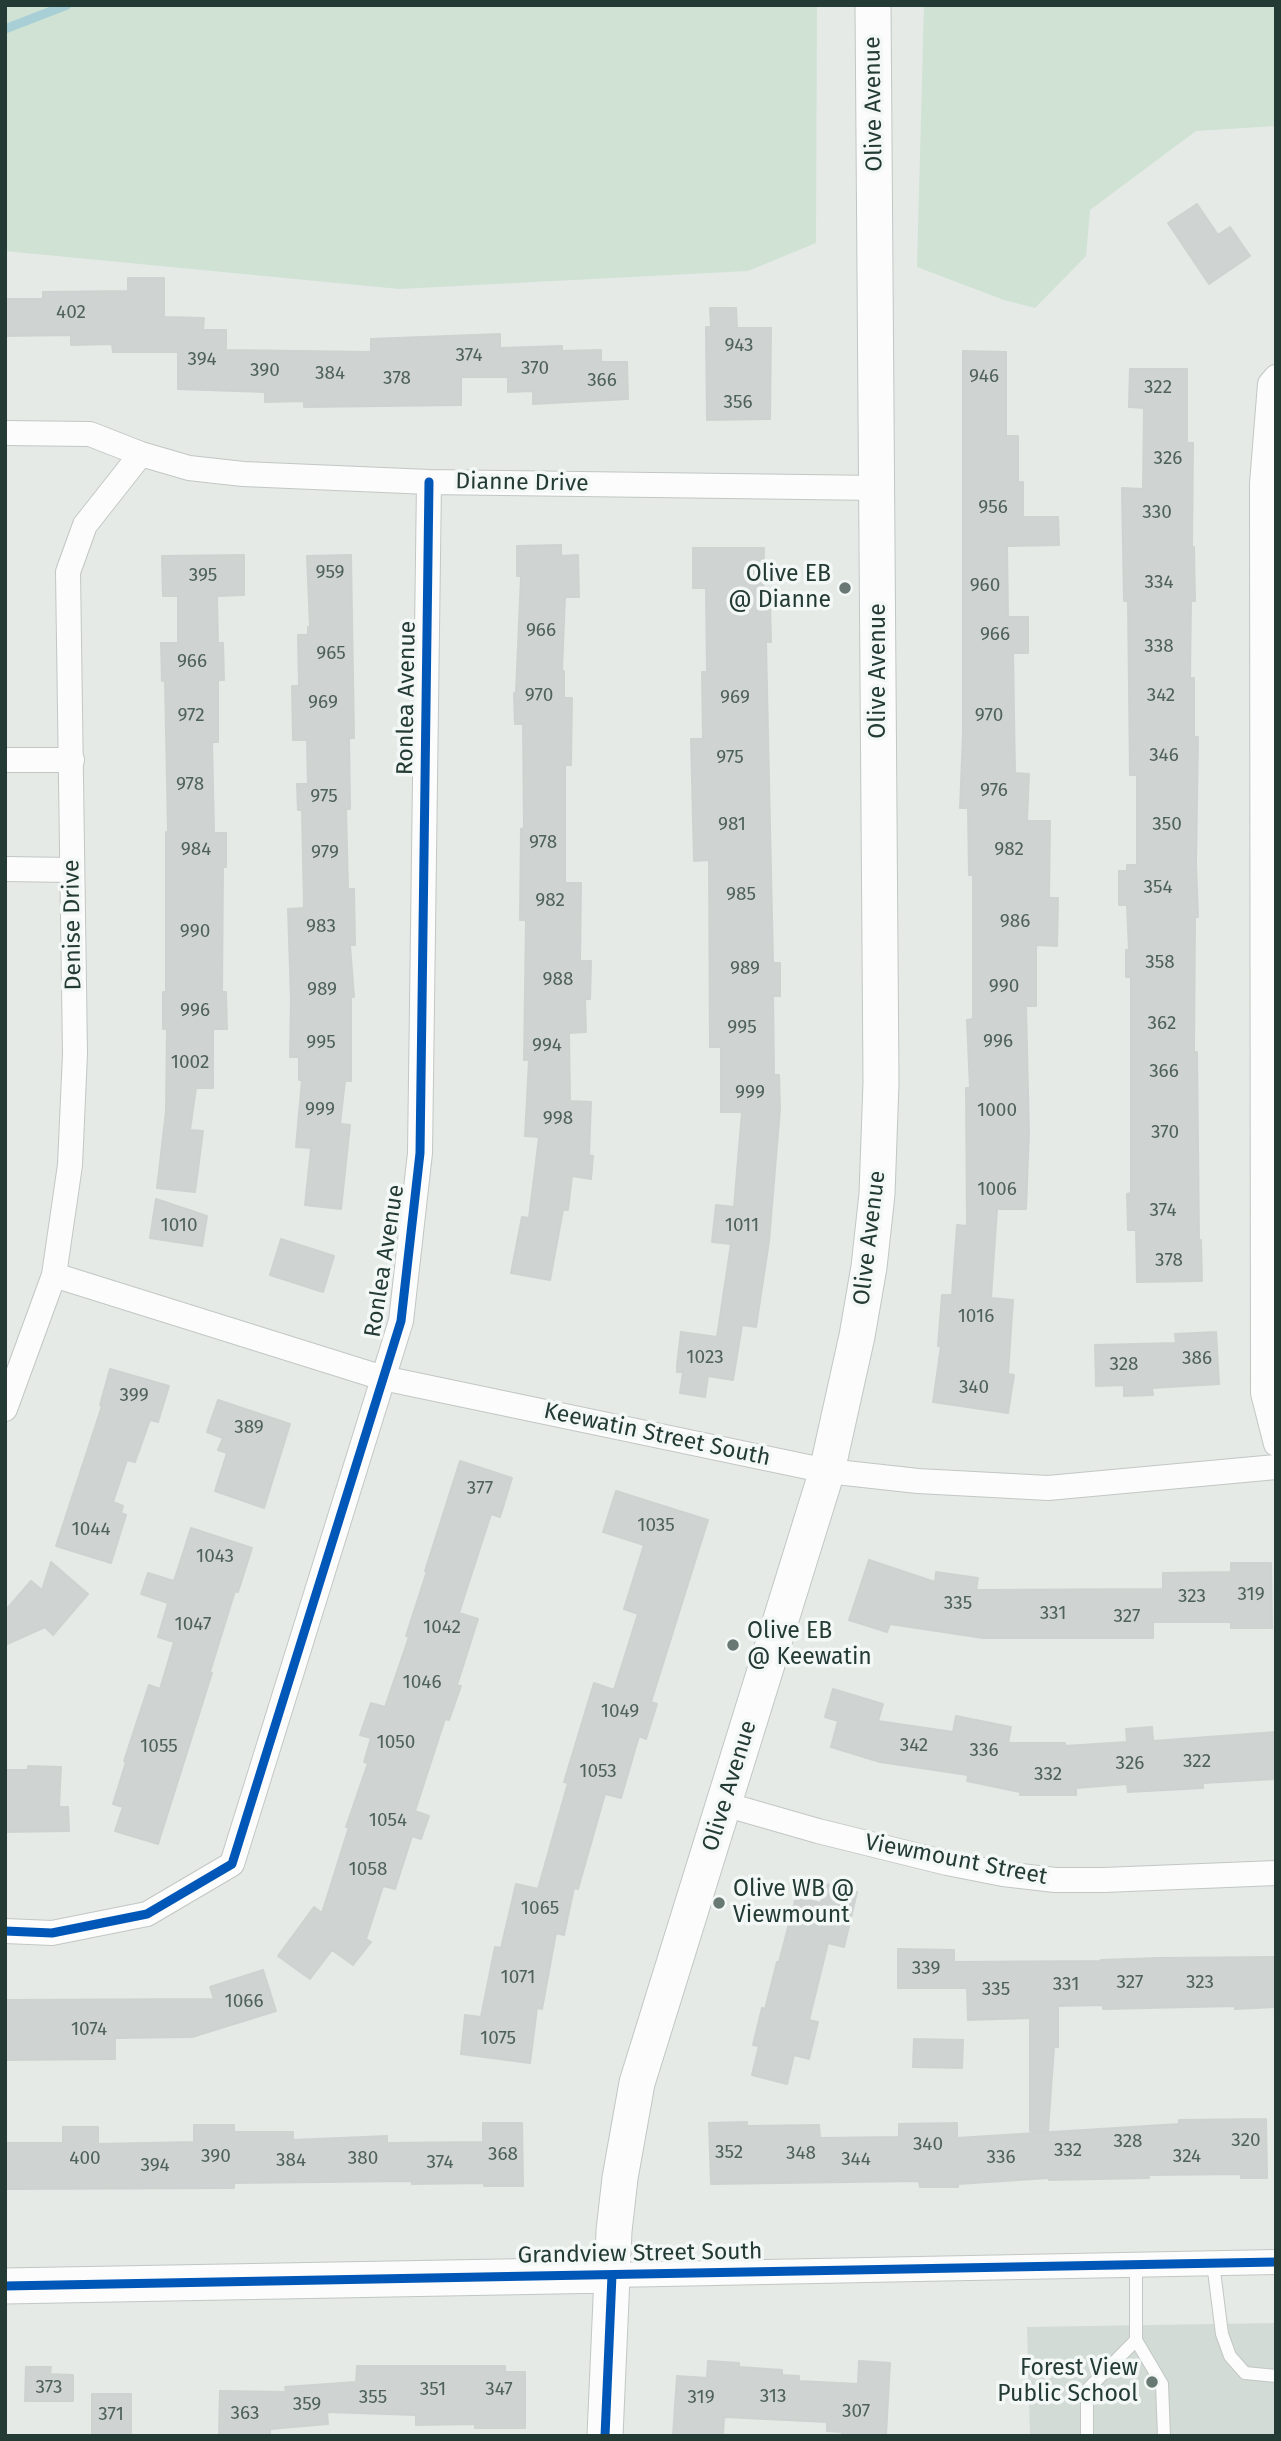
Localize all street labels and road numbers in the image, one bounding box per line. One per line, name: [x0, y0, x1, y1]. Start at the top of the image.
street label: Olive Avenue: [859, 36, 889, 172]
street label: Dianne Drive: [455, 468, 589, 498]
street label: Olive Avenue: [865, 603, 893, 739]
street label: Ronlea Avenue: [392, 621, 422, 775]
street label: Denise Drive: [58, 859, 88, 991]
street label: Olive Avenue: [848, 1169, 892, 1307]
street label: Ronlea Avenue: [359, 1183, 411, 1339]
street label: Keewatin Street South: [541, 1397, 773, 1473]
street label: Olive Avenue: [697, 1717, 763, 1855]
street label: Viewmount Street: [863, 1829, 1049, 1891]
street label: Grandview Street South: [517, 2238, 763, 2270]

